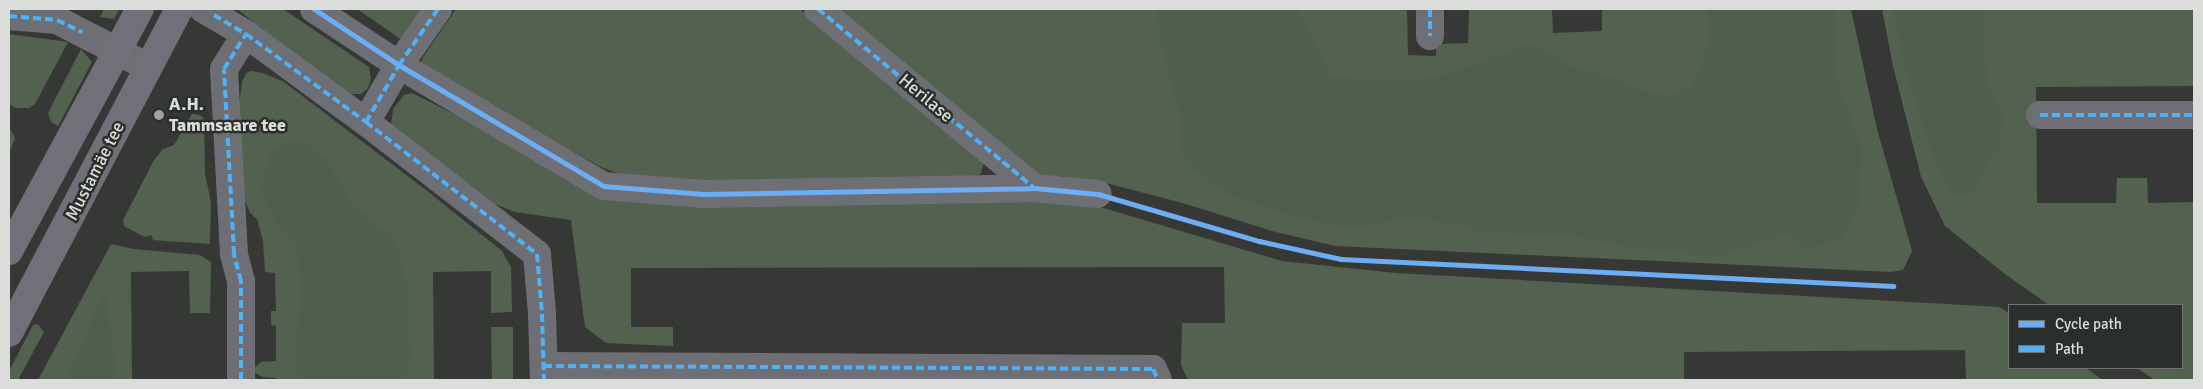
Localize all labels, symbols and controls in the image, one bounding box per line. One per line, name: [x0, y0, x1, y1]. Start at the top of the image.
street label: Herilase: [894, 69, 958, 127]
place label: A.H. Tammsaare tee: [169, 94, 286, 136]
marker: A.H. Tammsaare tee: [153, 109, 165, 121]
street label: Mustamäe tee: [61, 118, 129, 224]
legend: [2008, 304, 2183, 369]
text: Cycle path: [2055, 315, 2122, 333]
text: Path: [2055, 340, 2084, 358]

